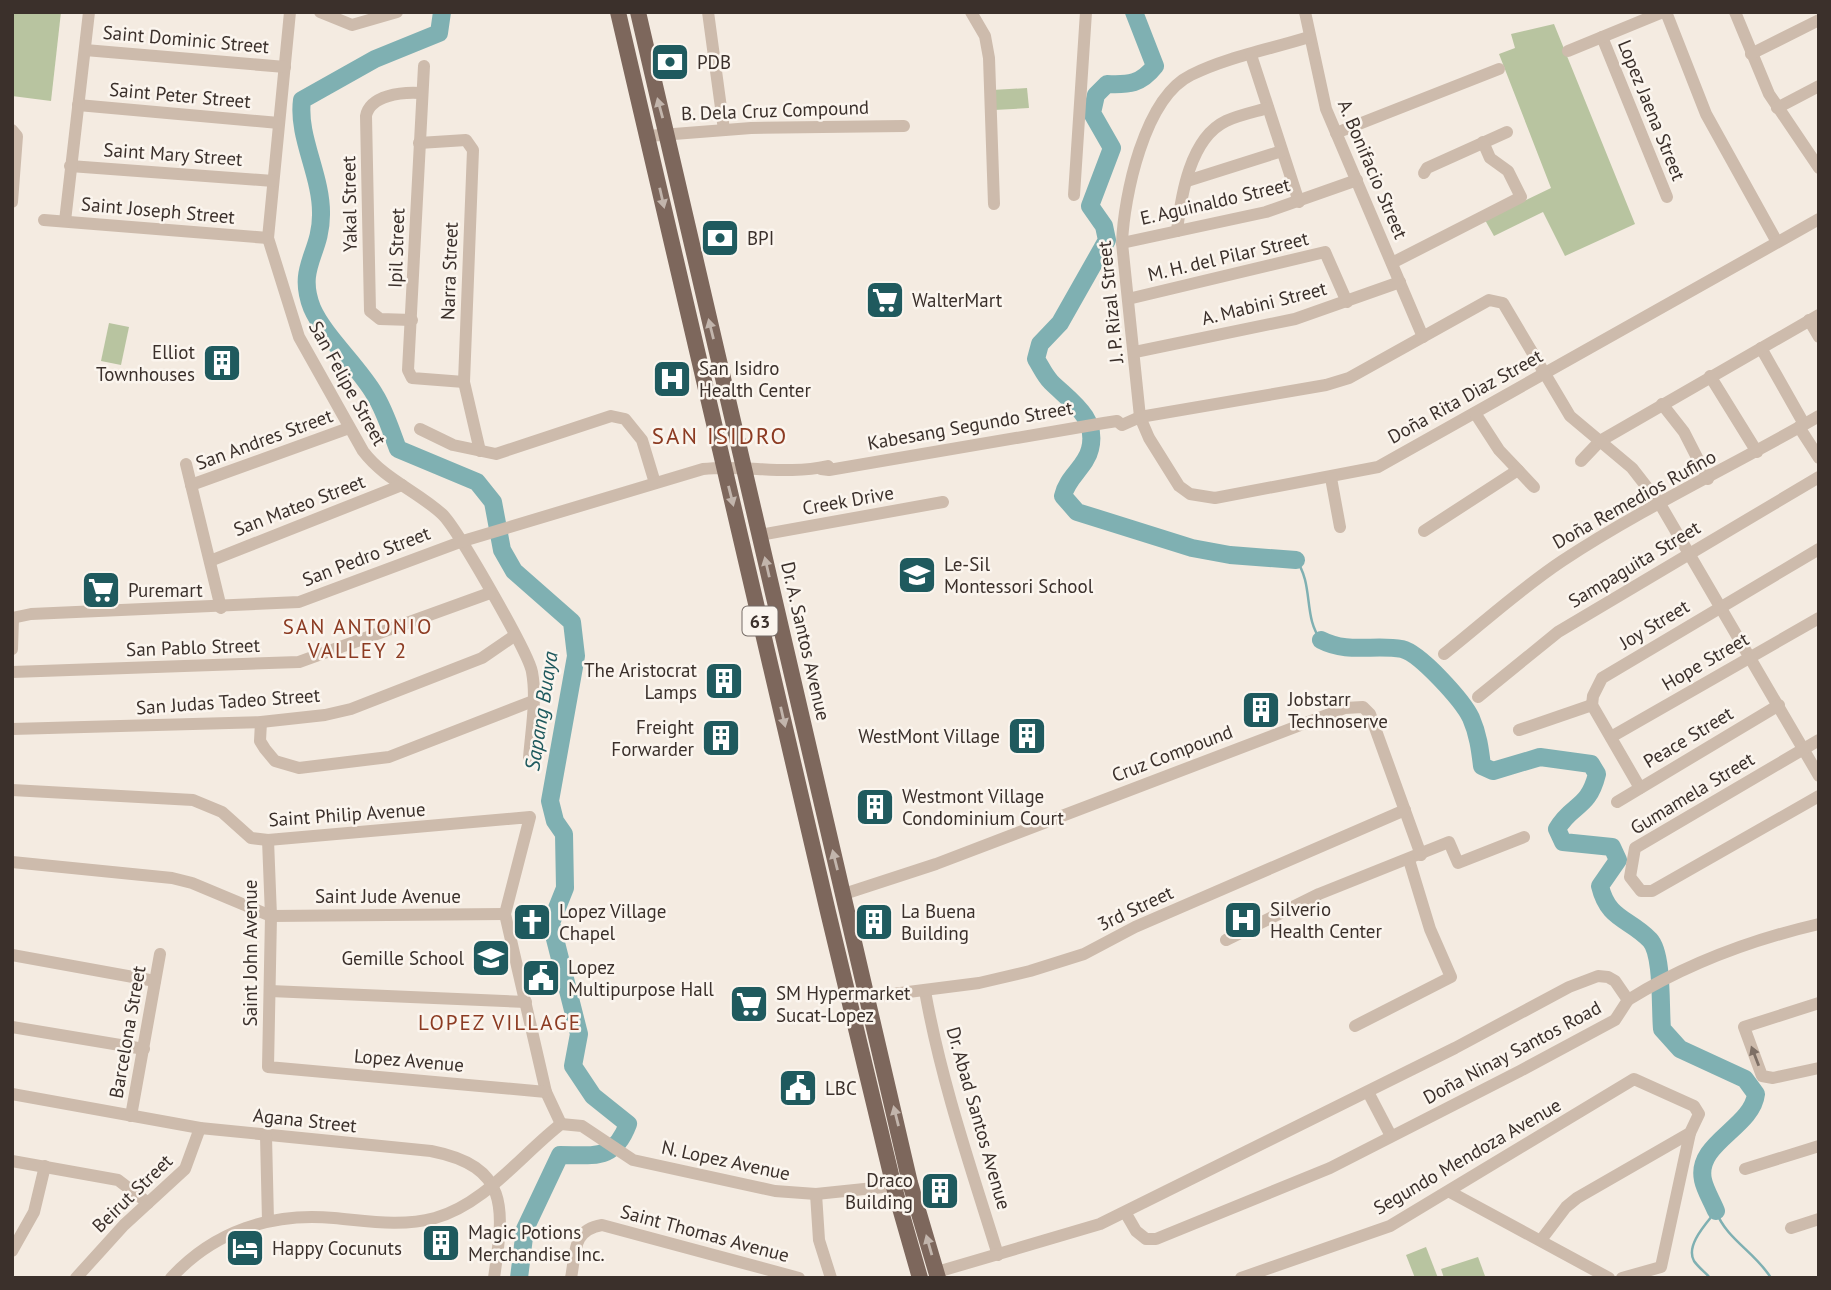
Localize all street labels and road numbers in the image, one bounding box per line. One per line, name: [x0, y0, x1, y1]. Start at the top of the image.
street label: Saint Dominic Street: [102, 20, 271, 58]
street label: Lopez Jaena Street: [1613, 36, 1691, 184]
street label: Saint Peter Street: [108, 77, 252, 113]
street label: B. Dela Cruz Compound: [681, 95, 869, 125]
street label: A. Bonifacio Street: [1333, 96, 1413, 243]
street label: Saint Mary Street: [103, 137, 244, 171]
street label: Yakal Street: [336, 155, 362, 252]
street label: E. Aguinaldo Street: [1138, 172, 1293, 230]
street label: Saint Joseph Street: [80, 191, 236, 229]
street label: Ipil Street: [383, 207, 409, 288]
street label: Narra Street: [435, 221, 463, 320]
street label: M. H. del Pilar Street: [1145, 226, 1311, 286]
street label: J. P. Rizal Street: [1092, 239, 1128, 365]
street label: A. Mabini Street: [1199, 276, 1330, 330]
street label: San Felipe Street: [304, 317, 392, 450]
street label: Doña Rita Diaz Street: [1383, 343, 1547, 449]
street label: Kabesang Segundo Street: [866, 395, 1075, 455]
street label: San Andres Street: [192, 403, 336, 475]
street label: Doña Remedios Rufino: [1548, 444, 1720, 554]
street label: San Mateo Street: [230, 469, 369, 541]
street label: Creek Drive: [800, 480, 896, 520]
street label: Sampaguita Street: [1564, 515, 1705, 613]
street label: San Pedro Street: [299, 520, 434, 591]
street label: Dr. A. Santos Avenue: [776, 559, 836, 723]
street label: Joy Street: [1614, 594, 1694, 655]
road number: 63: [742, 606, 778, 636]
street label: Hope Street: [1657, 626, 1753, 696]
street label: San Pablo Street: [126, 633, 261, 661]
street label: San Judas Tadeo Street: [135, 683, 321, 719]
street label: Peace Street: [1639, 701, 1738, 773]
street label: Cruz Compound: [1108, 719, 1236, 787]
street label: Gumamela Street: [1626, 746, 1759, 839]
street label: Saint Philip Avenue: [268, 797, 426, 831]
street label: Saint John Avenue: [238, 880, 262, 1026]
street label: 3rd Street: [1093, 880, 1177, 936]
street label: Saint Jude Avenue: [315, 884, 461, 908]
street label: Barcelona Street: [104, 963, 151, 1100]
street label: Doña Ninay Santos Road: [1419, 995, 1605, 1109]
street label: Dr. Abad Santos Avenue: [941, 1024, 1017, 1212]
street label: Lopez Avenue: [353, 1043, 465, 1077]
street label: Segundo Mendoza Avenue: [1369, 1092, 1565, 1220]
street label: Agana Street: [252, 1103, 358, 1137]
street label: N. Lopez Avenue: [660, 1135, 792, 1185]
street label: Beirut Street: [87, 1148, 178, 1237]
street label: Saint Thomas Avenue: [618, 1199, 792, 1267]

